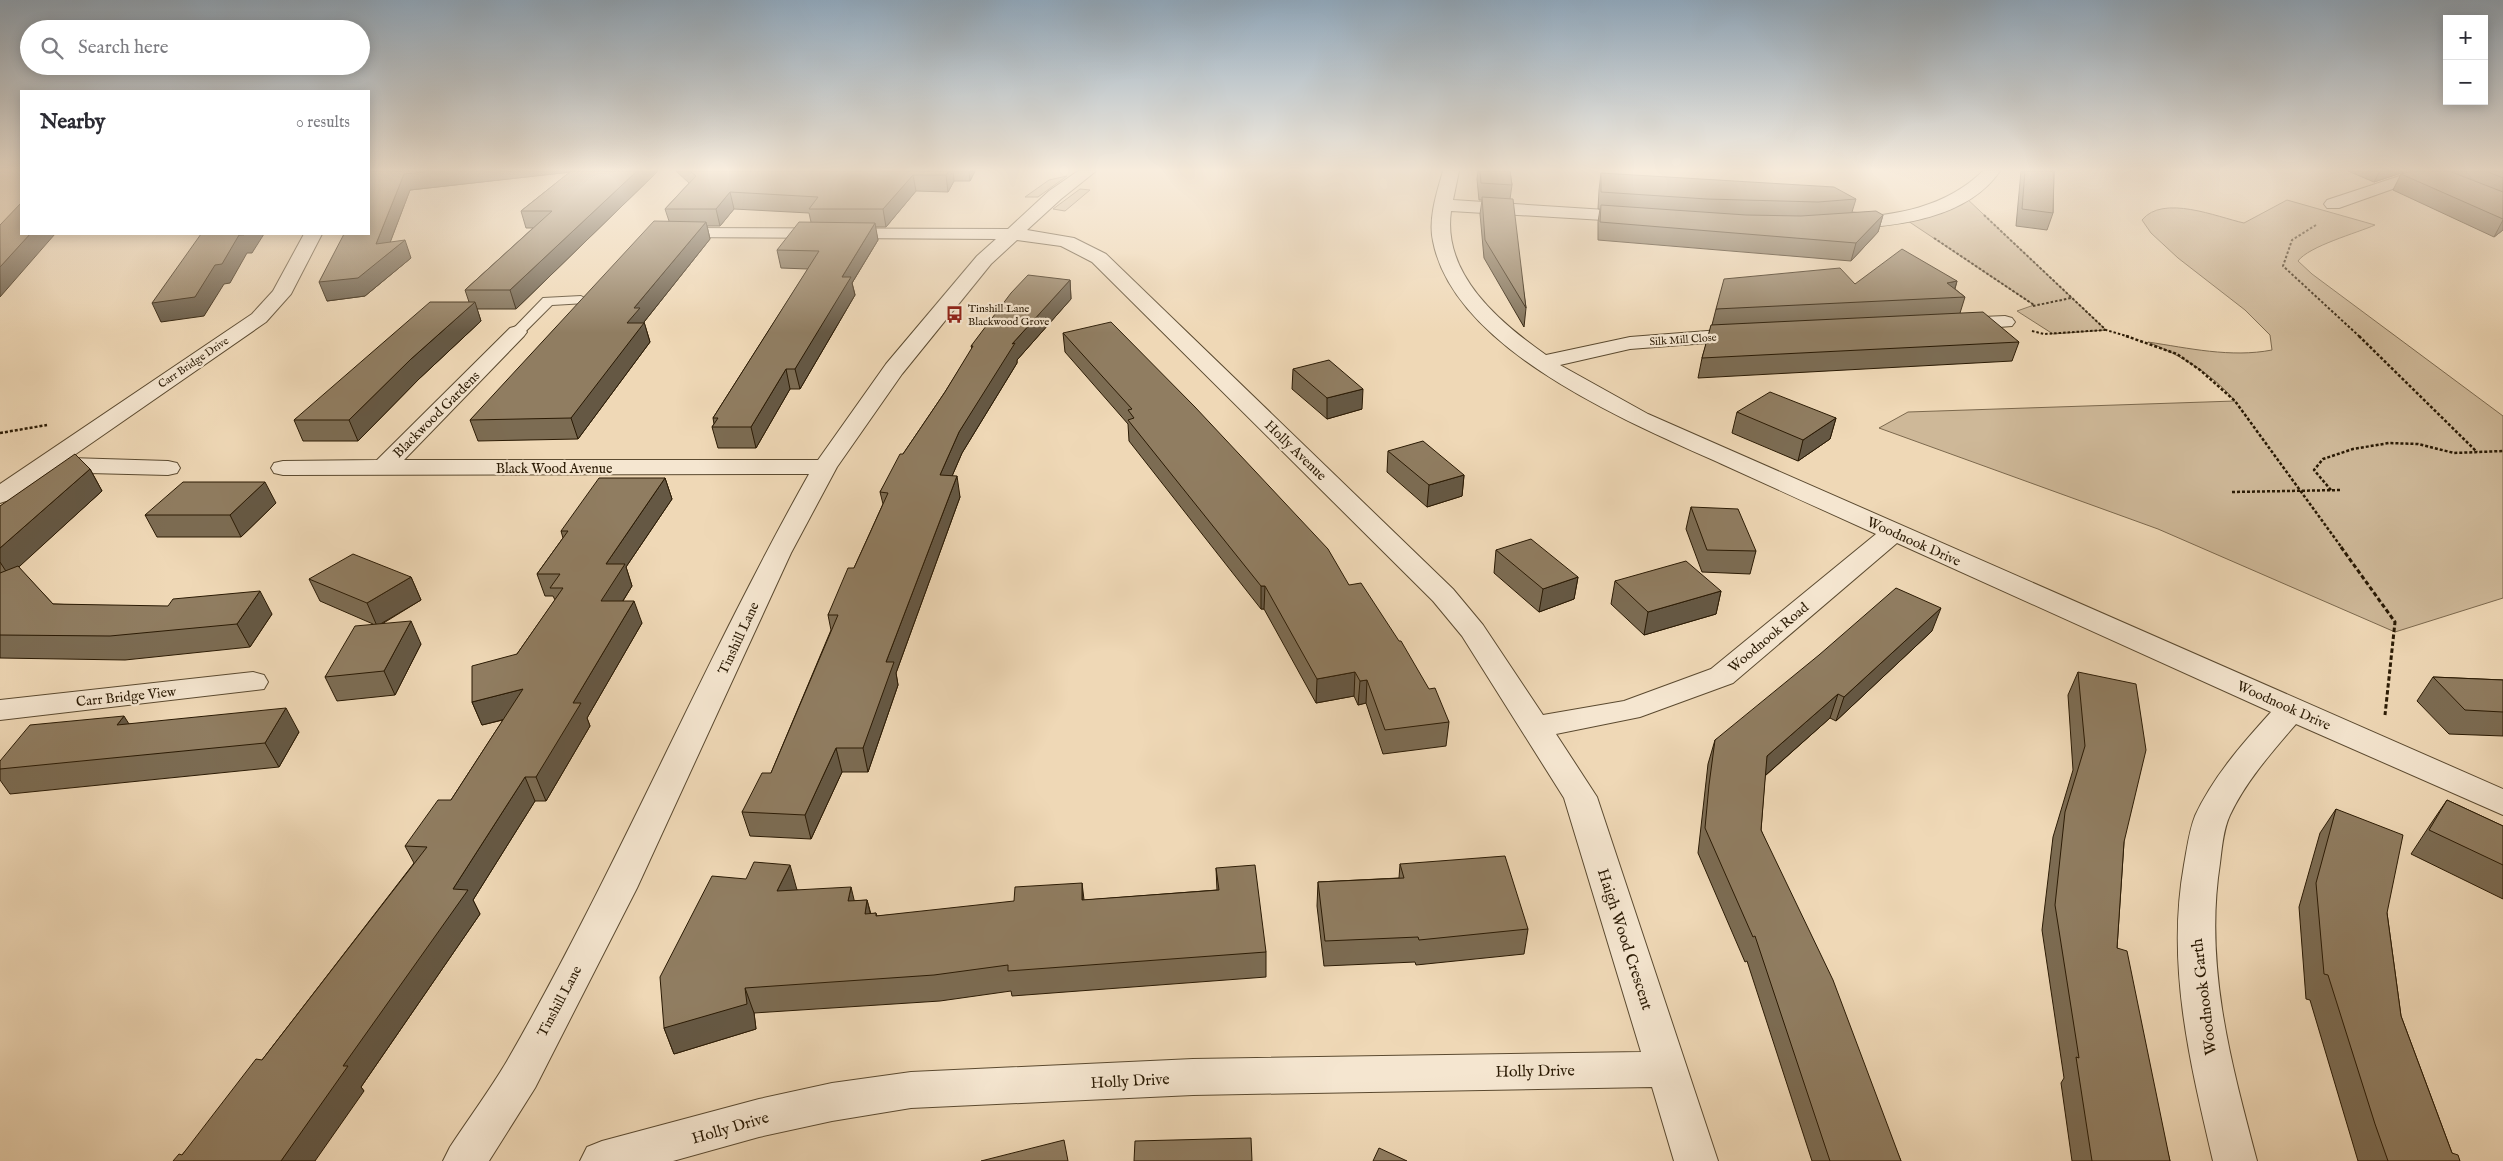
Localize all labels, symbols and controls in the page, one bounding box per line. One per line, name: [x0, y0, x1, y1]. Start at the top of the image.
map controls: [2443, 15, 2488, 105]
button: +: [2443, 15, 2488, 60]
search box: [20, 20, 370, 75]
icon: search: [38, 34, 66, 62]
text: Search here: [78, 36, 169, 60]
button: −: [2443, 60, 2488, 105]
text: Nearby: [40, 109, 105, 136]
text: 0 results: [296, 113, 350, 133]
place label: Tinshill Lane Blackwood Grove: [968, 302, 1049, 329]
bus stop icon: Tinshill Lane Blackwood Grove: [944, 304, 964, 324]
street label: Silk Mill Close: [1649, 331, 1717, 349]
street label: Carr Bridge Drive: [156, 334, 232, 392]
street label: Blackwood Gardens: [389, 367, 484, 462]
street label: Holly Avenue: [1260, 417, 1331, 485]
street label: Black Wood Avenue: [496, 460, 613, 478]
street label: Woodnook Drive: [1864, 513, 1964, 571]
street label: Woodnook Road: [1725, 598, 1813, 677]
street label: Tinshill Lane: [714, 599, 764, 678]
street label: Woodnook Drive: [2234, 677, 2334, 735]
street label: Carr Bridge View: [75, 683, 178, 711]
street label: Haigh Wood Crescent: [1592, 866, 1657, 1013]
street label: Woodnook Garth: [2188, 937, 2222, 1056]
street label: Tinshill Lane: [534, 962, 586, 1040]
street label: Holly Drive: [1495, 1061, 1575, 1083]
street label: Holly Drive: [1090, 1070, 1170, 1094]
street label: Holly Drive: [690, 1108, 771, 1149]

